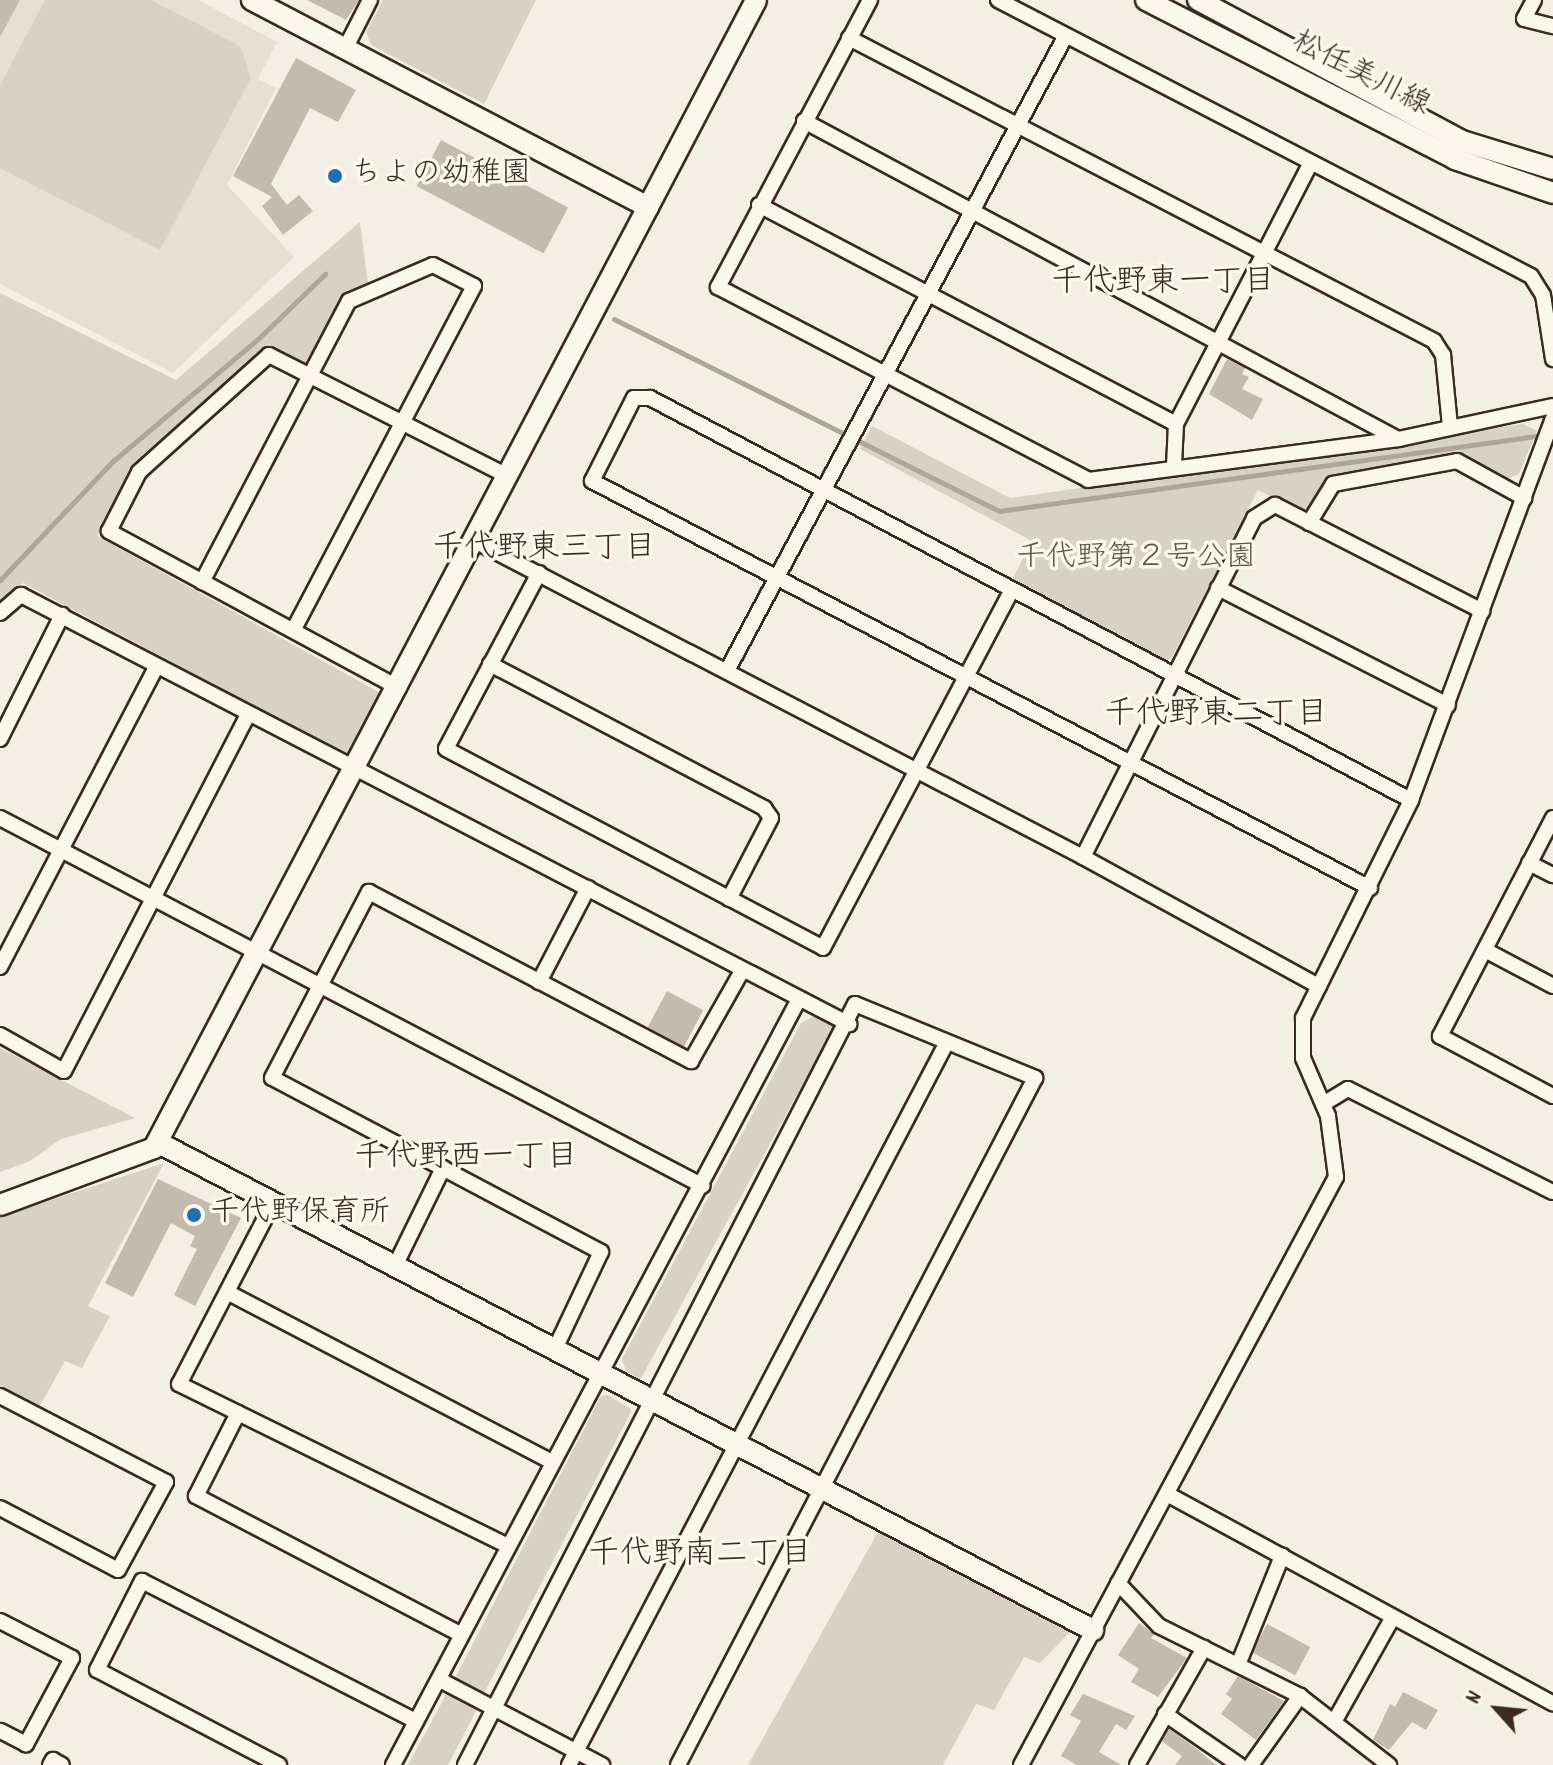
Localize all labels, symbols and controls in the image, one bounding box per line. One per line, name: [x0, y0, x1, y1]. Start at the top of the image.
street label: 松任美川線: [1285, 26, 1435, 126]
place label: ちよの幼稚園: [351, 158, 531, 194]
marker: ちよの幼稚園: [326, 167, 344, 185]
district label: 千代野東一丁目: [1051, 265, 1275, 303]
district label: 千代野東三丁目: [432, 531, 656, 569]
park label: 千代野第２号公園: [1016, 542, 1256, 578]
district label: 千代野東二丁目: [1104, 697, 1328, 735]
district label: 千代野西一丁目: [354, 1140, 578, 1178]
place label: 千代野保育所: [210, 1197, 390, 1233]
marker: 千代野保育所: [185, 1206, 203, 1224]
district label: 千代野南二丁目: [588, 1537, 812, 1575]
north arrow: [1457, 1669, 1537, 1749]
text: N: [1459, 1686, 1491, 1710]

